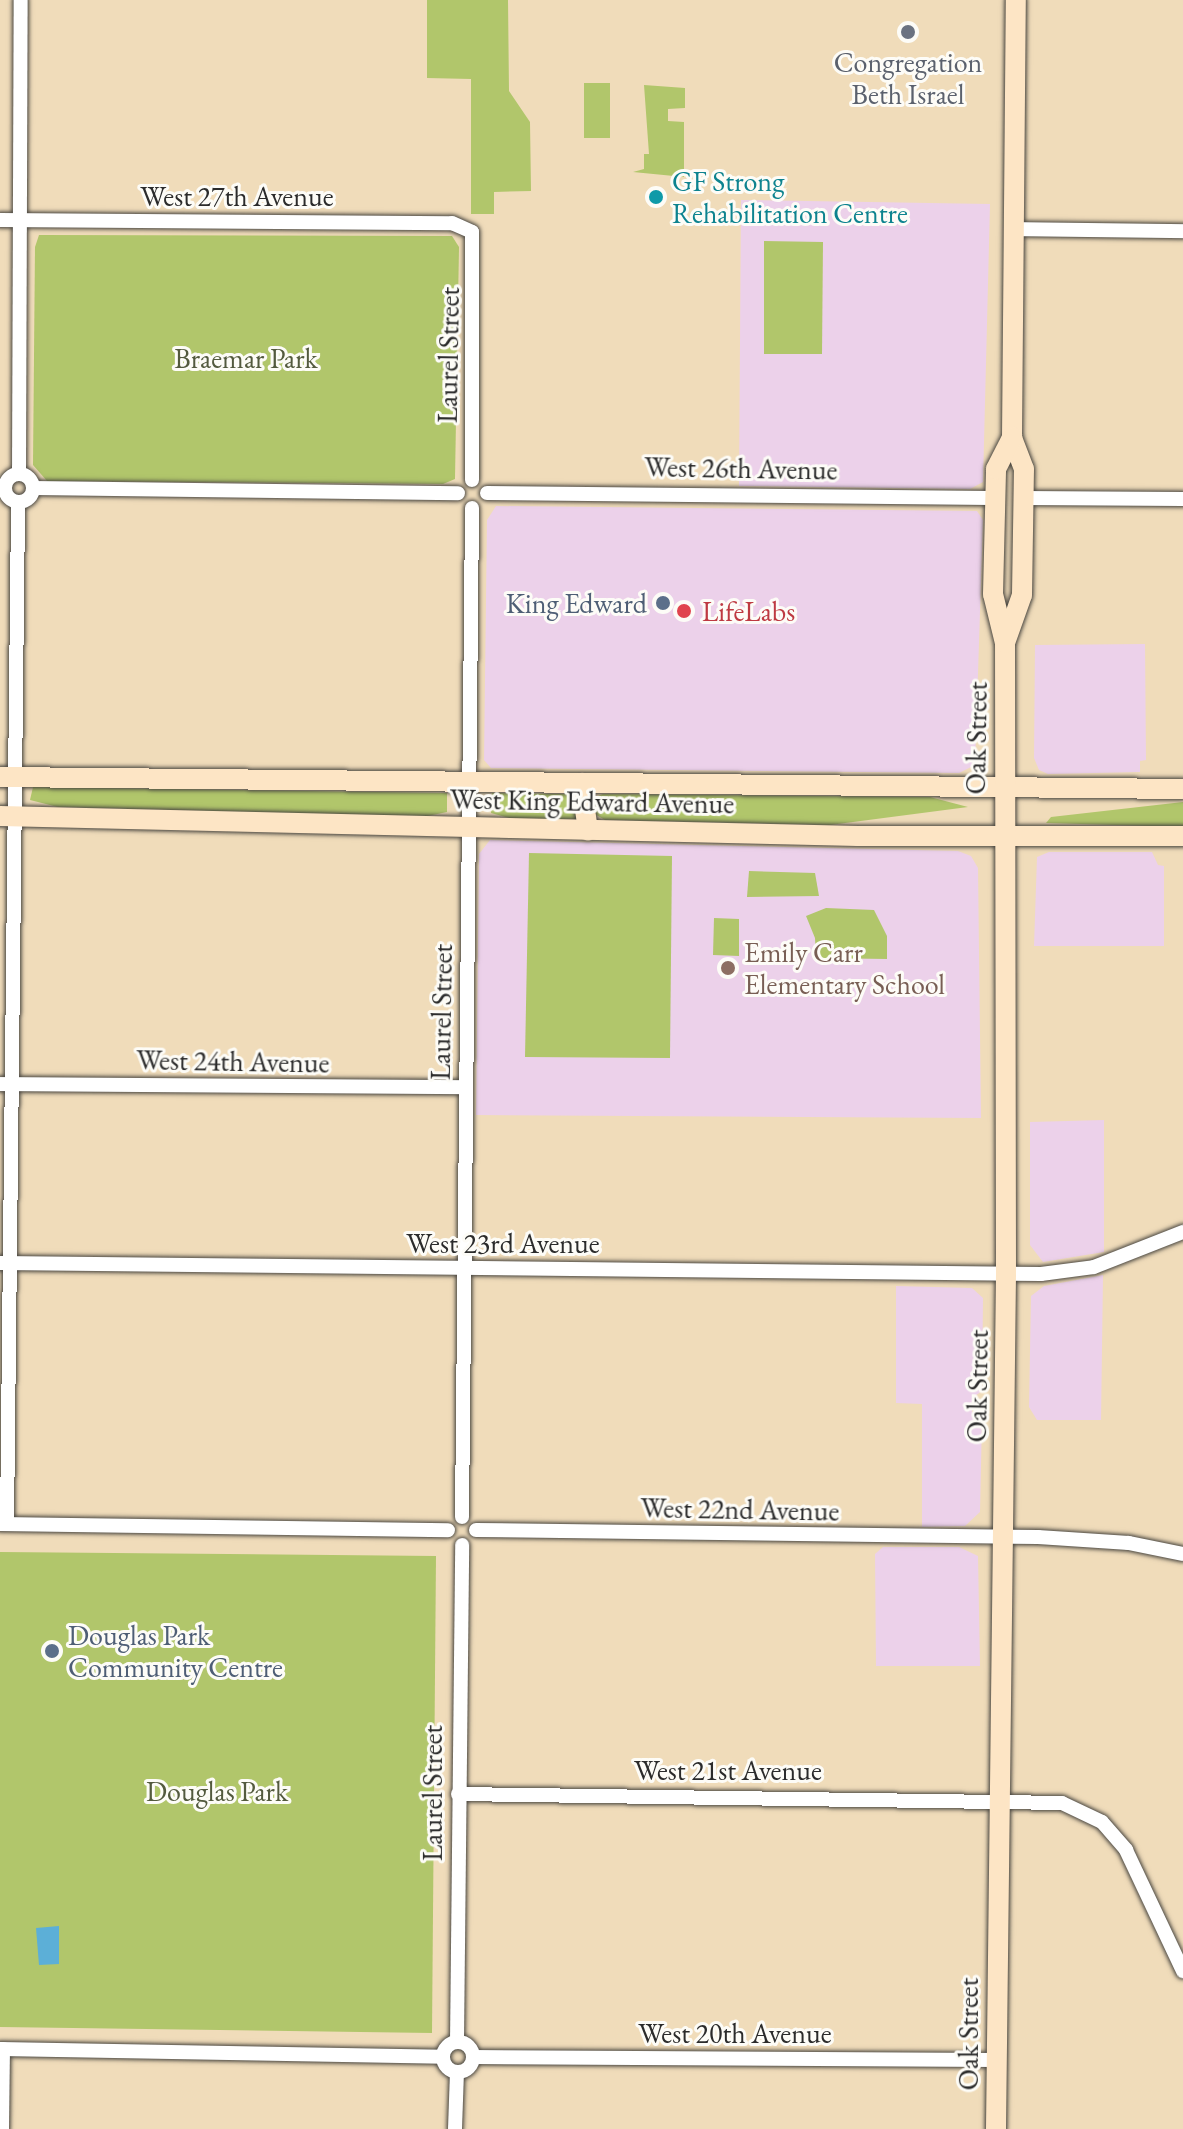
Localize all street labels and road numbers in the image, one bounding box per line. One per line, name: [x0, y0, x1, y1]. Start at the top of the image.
street label: West 27th Avenue: [140, 179, 334, 213]
street label: Laurel Street: [430, 287, 466, 423]
street label: West 26th Avenue: [644, 450, 838, 486]
street label: Oak Street: [958, 681, 994, 795]
street label: West King Edward Avenue: [450, 782, 734, 820]
street label: Laurel Street: [423, 944, 459, 1080]
street label: West 24th Avenue: [136, 1043, 330, 1079]
street label: West 23rd Avenue: [406, 1226, 600, 1260]
street label: Oak Street: [959, 1329, 995, 1443]
street label: West 22nd Avenue: [640, 1490, 840, 1528]
street label: Laurel Street: [415, 1725, 449, 1861]
street label: West 21st Avenue: [634, 1753, 822, 1787]
street label: Oak Street: [951, 1978, 985, 2090]
street label: West 20th Avenue: [638, 2016, 832, 2050]

